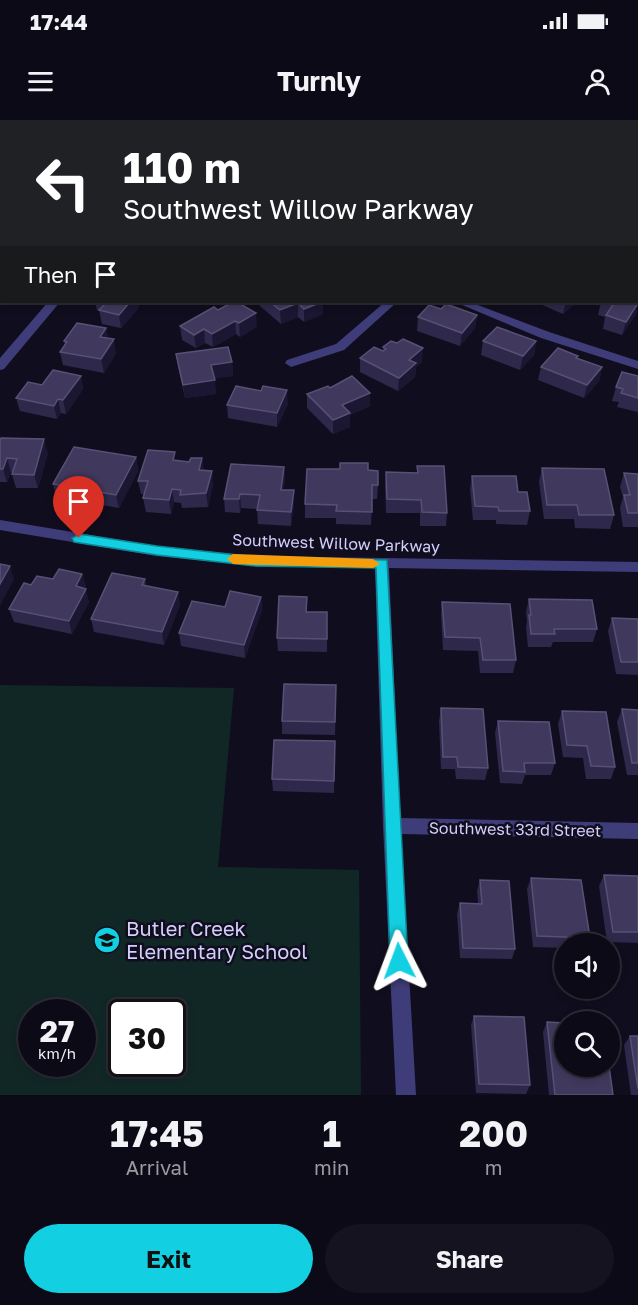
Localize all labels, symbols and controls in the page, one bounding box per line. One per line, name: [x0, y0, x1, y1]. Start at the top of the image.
text: 17:44: [30, 8, 88, 35]
icon: menu: [24, 65, 57, 98]
text: Turnly: [277, 65, 361, 97]
icon: person: [581, 65, 614, 98]
text: 110 m: [123, 142, 241, 192]
icon: left: [24, 144, 102, 222]
text: Southwest Willow Parkway: [123, 193, 474, 225]
icon: arrive: [89, 258, 122, 291]
text: Then: [24, 261, 77, 288]
pin: [53, 476, 104, 538]
icon: arrive: [62, 485, 95, 518]
street label: Southwest Willow Parkway: [232, 529, 440, 557]
street label: Southwest 33rd Street: [429, 817, 601, 841]
place label: Butler Creek Elementary School: [126, 916, 308, 963]
school or university icon: Butler Creek Elementary School: [92, 925, 122, 955]
position arrow: [367, 929, 431, 993]
map controls: [554, 933, 620, 1077]
button: sound: [554, 933, 620, 999]
speed limit sign: 30: [108, 999, 186, 1077]
button: search: [554, 1011, 620, 1077]
text: 27: [40, 1013, 74, 1049]
text: km/h: [38, 1044, 76, 1062]
text: 17:45: [110, 1112, 204, 1155]
text: 1: [322, 1112, 341, 1155]
text: 200: [459, 1112, 528, 1155]
text: Arrival: [126, 1155, 188, 1179]
text: min: [314, 1155, 349, 1179]
text: m: [485, 1155, 503, 1179]
button: Exit: [24, 1224, 313, 1293]
button: Share: [325, 1224, 614, 1293]

